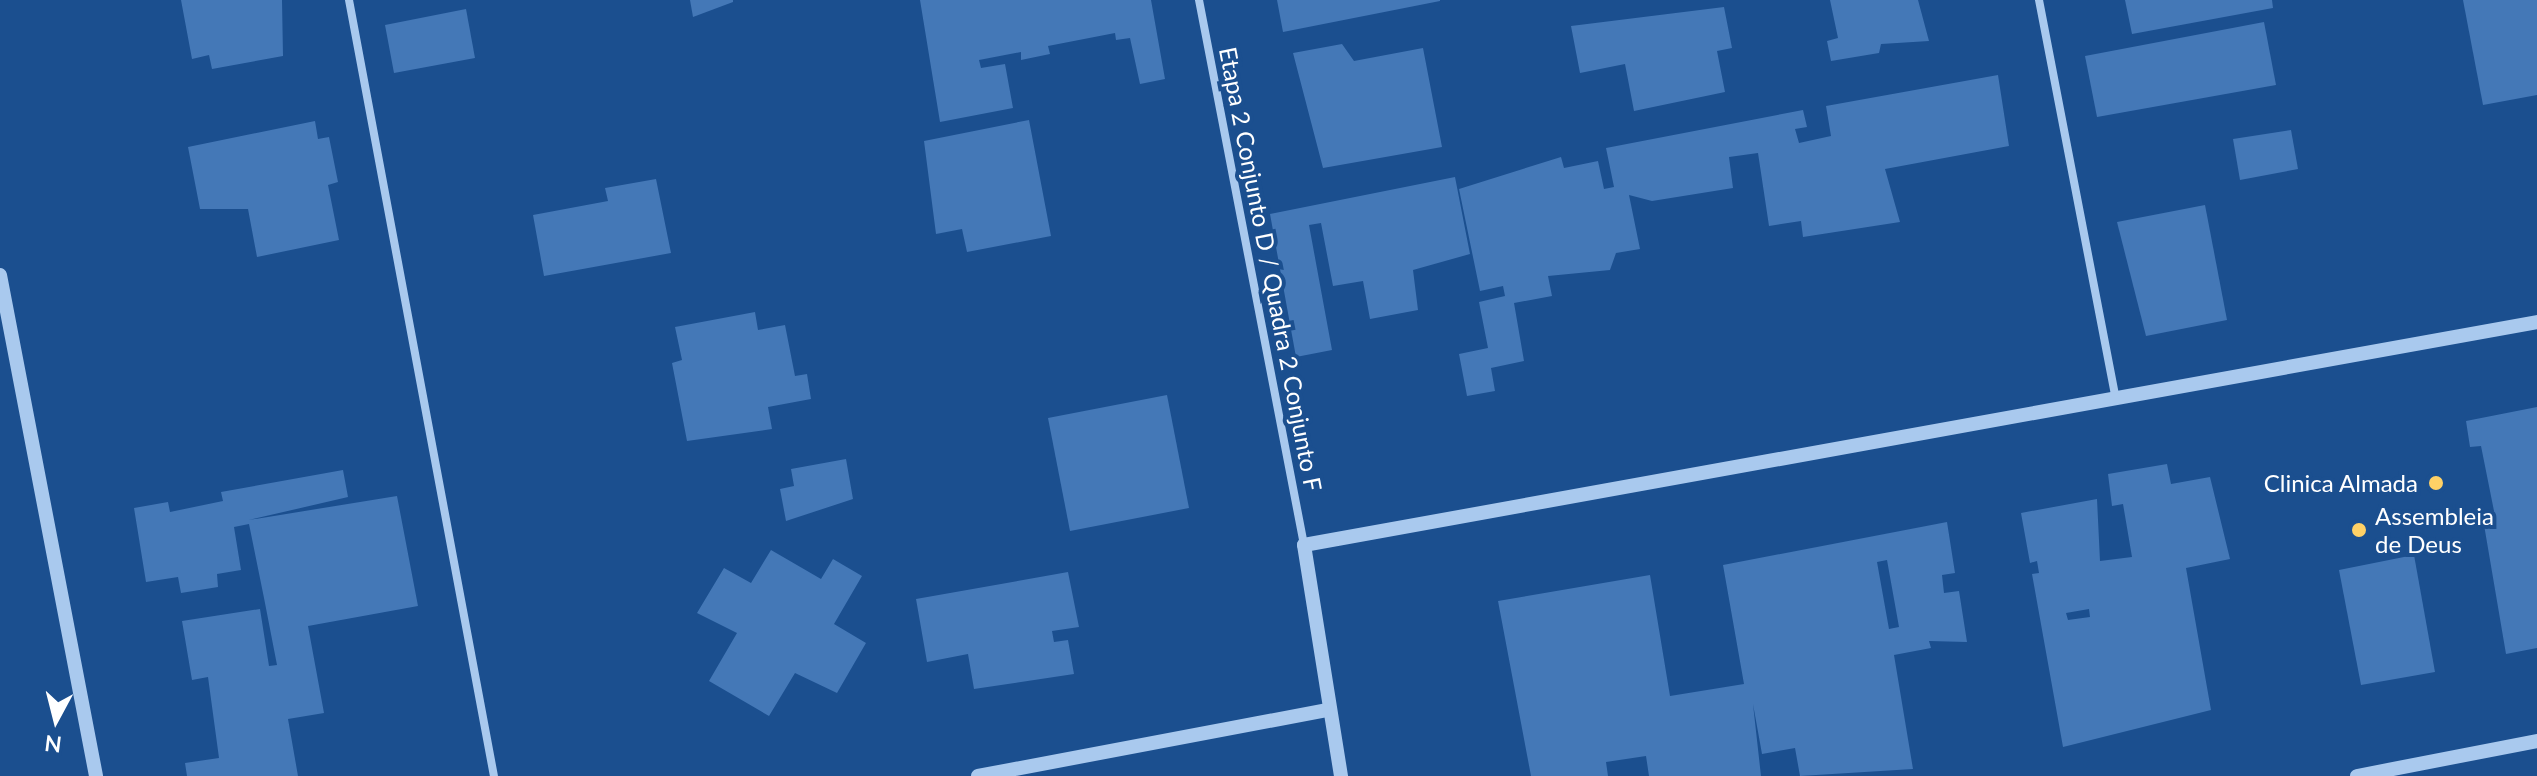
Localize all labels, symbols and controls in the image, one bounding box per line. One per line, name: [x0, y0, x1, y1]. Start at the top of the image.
street label: Etapa 2 Conjunto D / Quadra 2 Conjunto F: [1214, 45, 1328, 493]
place label: Clinica Almada: [2263, 469, 2418, 497]
marker: Clinica Almada: [2425, 472, 2447, 494]
place label: Assembleia de Deus: [2375, 502, 2494, 558]
marker: Assembleia de Deus: [2350, 521, 2368, 539]
north arrow: [16, 680, 96, 760]
text: N: [43, 730, 63, 759]

